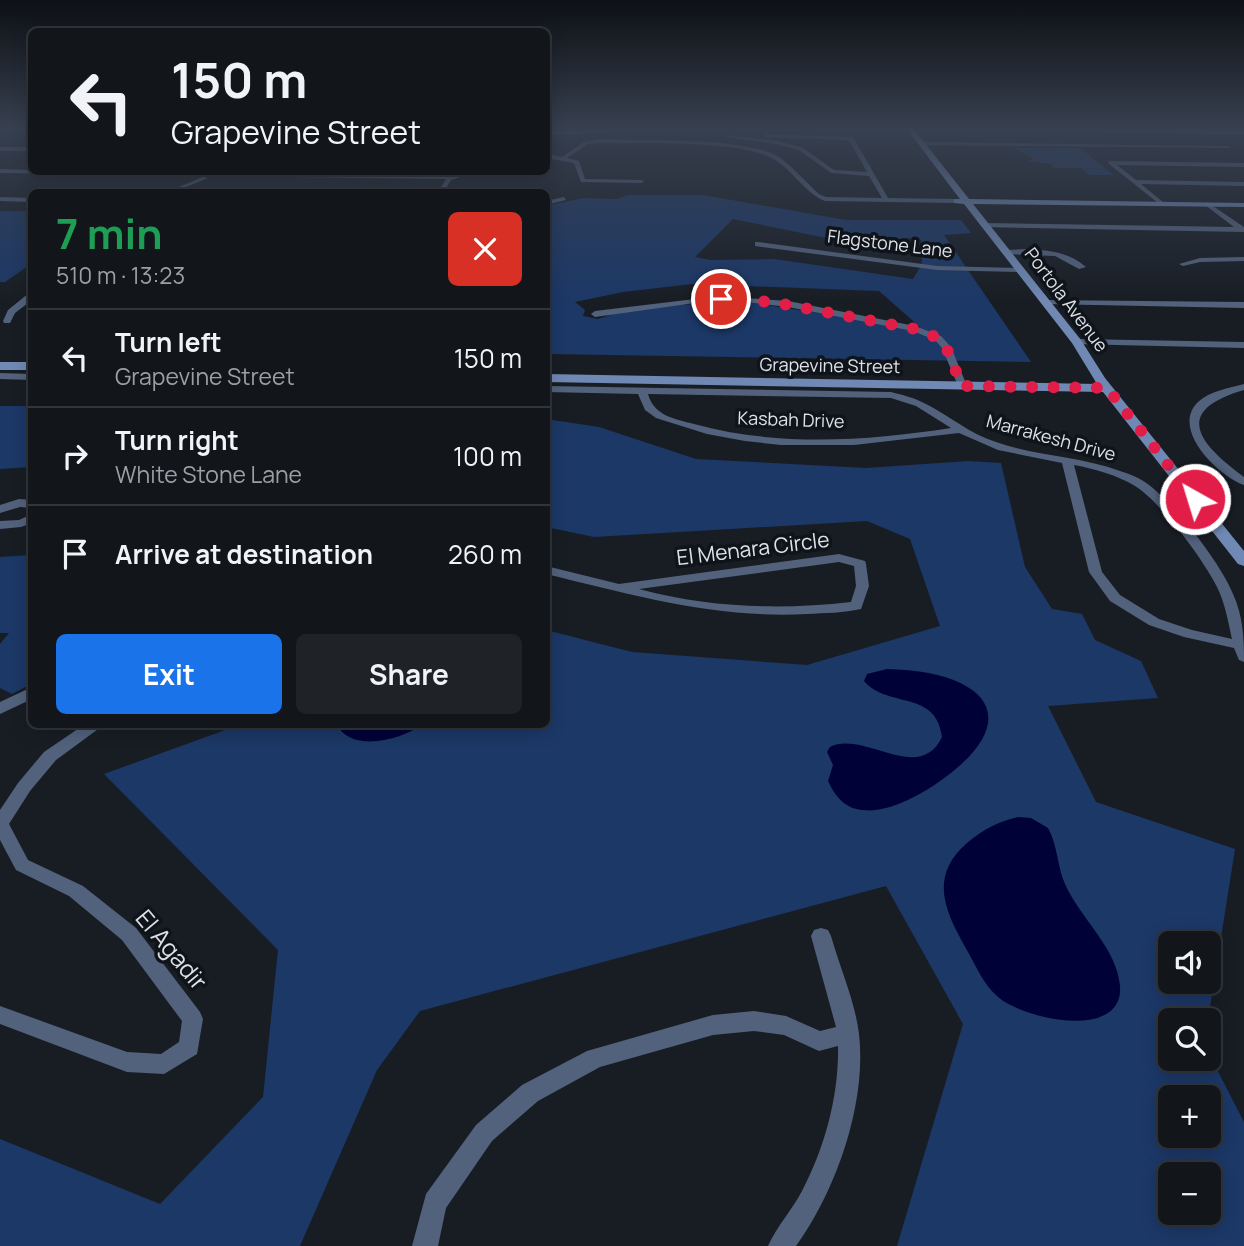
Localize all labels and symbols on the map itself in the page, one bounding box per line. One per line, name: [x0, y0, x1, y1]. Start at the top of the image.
street label: Flagstone Lane: [826, 223, 954, 263]
street label: Portola Avenue: [1020, 242, 1114, 356]
pin: [691, 269, 751, 329]
street label: Grapevine Street: [760, 352, 901, 378]
street label: Kasbah Drive: [737, 405, 845, 433]
street label: Marrakesh Drive: [984, 408, 1119, 466]
position arrow: [1158, 462, 1232, 536]
street label: El Menara Circle: [675, 525, 831, 571]
street label: El Agadir: [129, 902, 216, 996]

